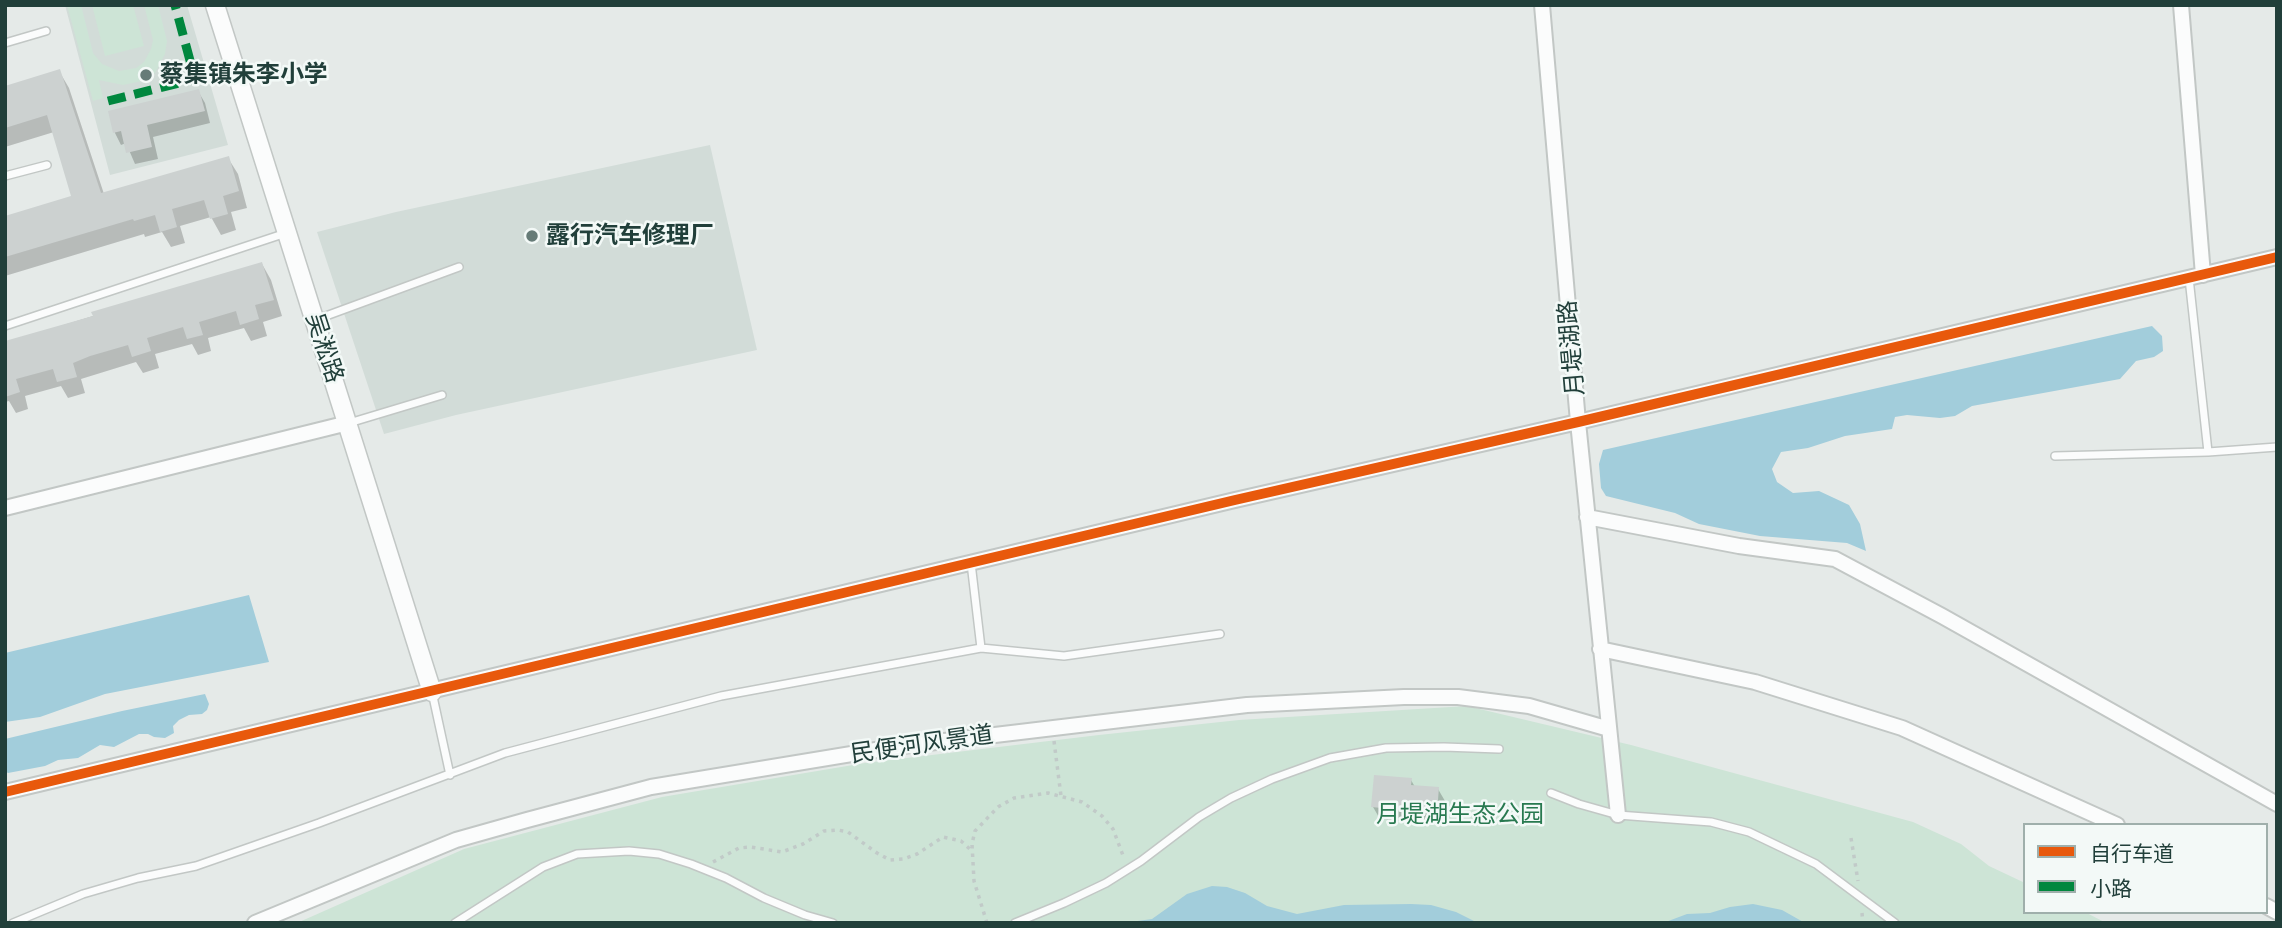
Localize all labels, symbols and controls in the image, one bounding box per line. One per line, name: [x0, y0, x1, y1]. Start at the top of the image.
place label: 蔡集镇朱李小学: [160, 61, 328, 89]
marker: 蔡集镇朱李小学: [138, 67, 154, 83]
place label: 露行汽车修理厂: [546, 222, 714, 250]
marker: 露行汽车修理厂: [524, 228, 540, 244]
street label: 月堤湖路: [1553, 299, 1591, 397]
street label: 吴淞路: [299, 309, 349, 387]
street label: 民便河风景道: [849, 721, 995, 769]
park label: 月堤湖生态公园: [1376, 801, 1544, 829]
legend: [2023, 823, 2268, 914]
text: 自行车道: [2090, 841, 2174, 866]
text: 小路: [2090, 876, 2132, 901]

